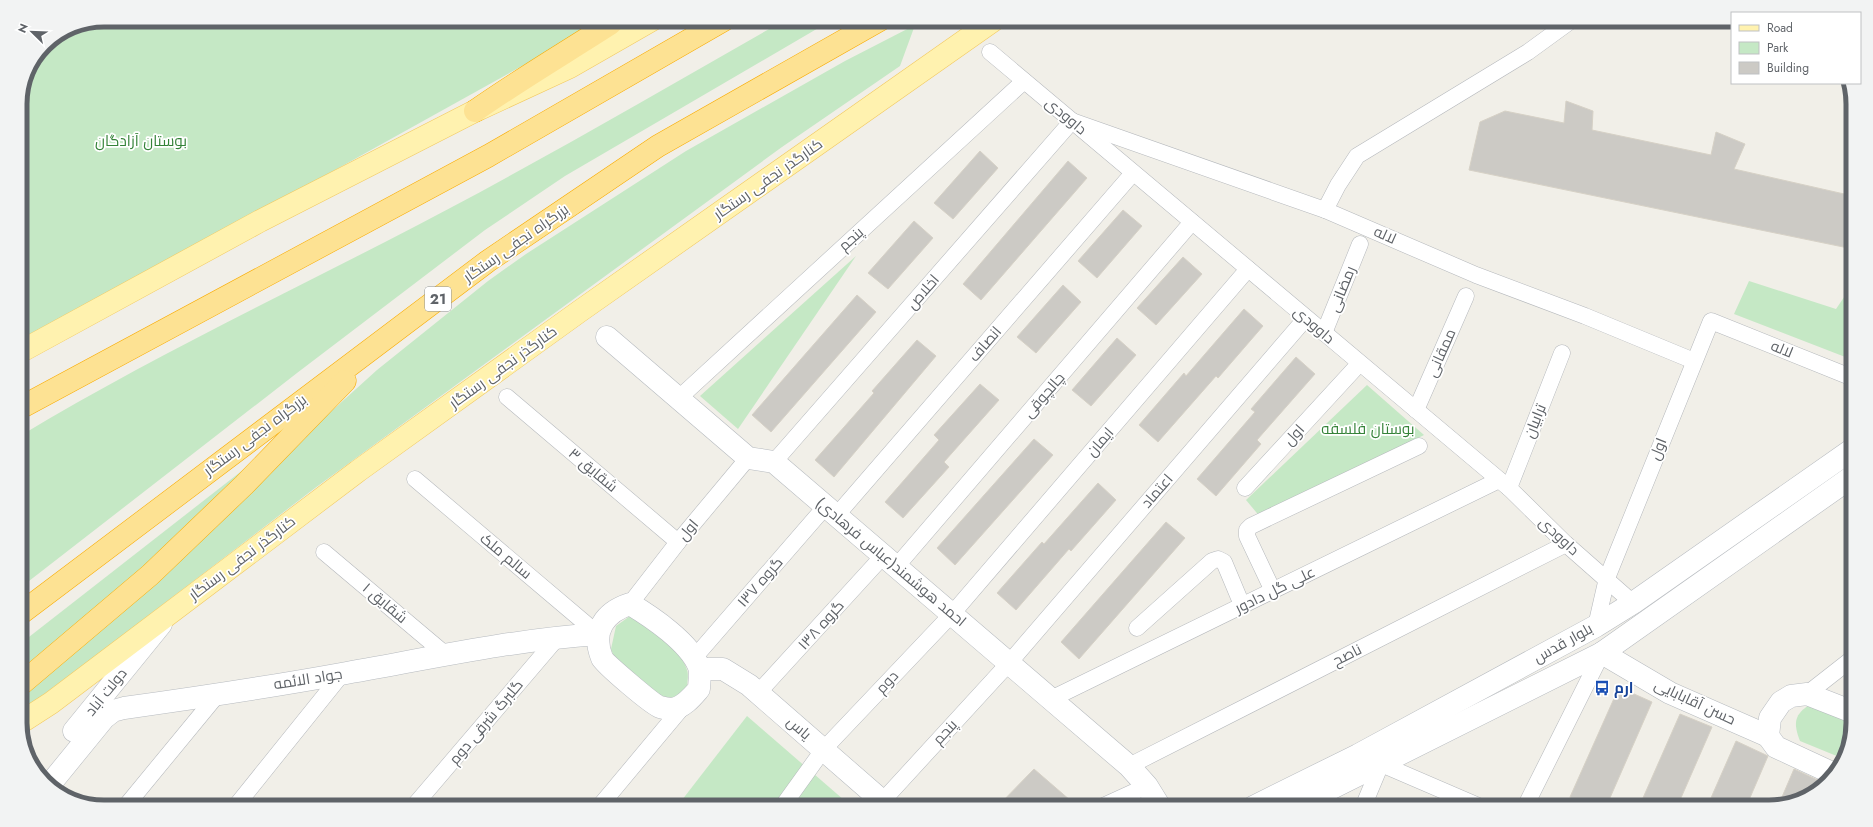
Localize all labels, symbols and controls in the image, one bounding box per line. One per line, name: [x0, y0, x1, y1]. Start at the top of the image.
north arrow: [12, 12, 52, 52]
legend: [1731, 12, 1861, 84]
text: Road: [1767, 19, 1793, 37]
text: N: [14, 21, 32, 35]
text: Park: [1767, 39, 1789, 57]
text: Building: [1767, 59, 1809, 77]
street label: داوودی: [1040, 92, 1092, 140]
park label: بوستان آزادگان: [95, 130, 187, 152]
street label: کنارگذر نجفی رستگار: [708, 133, 827, 226]
street label: بزرگراه نجفی رستگار: [458, 198, 573, 288]
street label: لاله: [1370, 220, 1400, 250]
street label: پنجم: [833, 222, 869, 256]
street label: رمضانی: [1323, 263, 1361, 315]
street label: اخلاص: [901, 270, 945, 314]
road number: 21: [425, 287, 451, 311]
street label: داوودی: [1289, 301, 1339, 349]
street label: کنارگذر نجفی رستگار: [444, 320, 562, 414]
street label: انصاف: [963, 321, 1007, 367]
street label: ممقانی: [1421, 325, 1461, 381]
street label: لاله: [1767, 335, 1797, 363]
street label: چالچوقی: [1018, 367, 1070, 423]
street label: بزرگراه نجفی رستگار: [198, 389, 311, 482]
street label: ترابیان: [1518, 400, 1552, 442]
park label: بوستان فلسفه: [1321, 418, 1415, 440]
street label: اول: [1278, 419, 1310, 451]
street label: ایمان: [1081, 422, 1119, 462]
street label: اول: [1644, 435, 1672, 463]
street label: شقایق ۳: [564, 443, 622, 497]
street label: اعتماد: [1136, 469, 1178, 513]
street label: احمد هوشمند(عباس فرهادی): [811, 492, 971, 632]
street label: کنارگذر نجفی رستگار: [183, 510, 300, 606]
street label: داوودی: [1534, 511, 1584, 561]
street label: اول: [672, 514, 704, 546]
street label: سالم ملک: [475, 528, 537, 584]
street label: گروه ۱۳۷: [732, 552, 788, 612]
street label: علی گل دادور: [1230, 561, 1319, 619]
street label: شقایق ۱: [358, 578, 412, 628]
street label: گروه ۱۳۸: [793, 595, 849, 655]
street label: بلوار قدس: [1529, 618, 1597, 668]
street label: ناصح: [1329, 638, 1365, 672]
street label: دولت آباد: [80, 663, 132, 721]
street label: جواد الائمه: [272, 663, 344, 695]
street label: دوم: [870, 665, 904, 699]
street label: حسن آقابابایی: [1651, 674, 1739, 730]
street label: گلبرگ شرقی دوم: [444, 675, 528, 769]
place label: ارم: [1614, 677, 1634, 699]
bus stop icon: ارم: [1593, 679, 1611, 697]
street label: یاس: [782, 711, 816, 745]
street label: پنجم: [928, 714, 962, 750]

